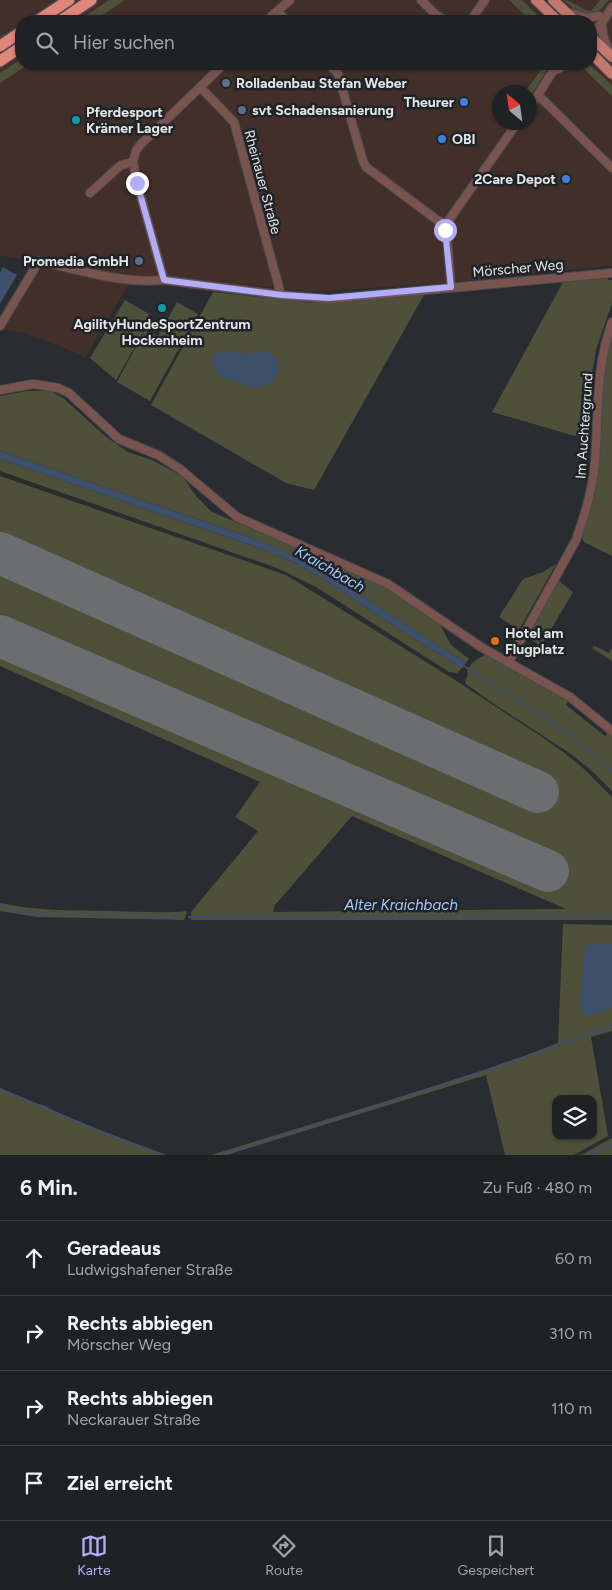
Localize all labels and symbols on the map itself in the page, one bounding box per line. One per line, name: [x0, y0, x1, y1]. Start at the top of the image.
place label: Rolladenbau Stefan Weber: [236, 75, 408, 92]
marker: Rolladenbau Stefan Weber: [220, 77, 232, 89]
north arrow: [492, 85, 537, 130]
place label: Theurer: [404, 94, 455, 111]
marker: Theurer: [458, 96, 470, 108]
place label: svt Schadensanierung: [252, 102, 394, 119]
place label: Pferdesport Krämer Lager: [86, 104, 174, 137]
marker: svt Schadensanierung: [236, 104, 248, 116]
marker: Pferdesport Krämer Lager: [70, 114, 82, 126]
street label: Rheinauer Straße: [240, 128, 285, 237]
place label: OBI: [452, 131, 476, 148]
marker: OBI: [436, 133, 448, 145]
place label: 2Care Depot: [474, 171, 556, 188]
route end: [126, 172, 149, 195]
marker: 2Care Depot: [560, 173, 572, 185]
route start: [434, 219, 457, 242]
place label: Promedia GmbH: [23, 253, 129, 270]
marker: Promedia GmbH: [133, 255, 145, 267]
street label: Mörscher Weg: [472, 256, 564, 281]
marker: AgilityHundeSportZentrum Hockenheim: [156, 302, 168, 314]
place label: AgilityHundeSportZentrum Hockenheim: [74, 316, 250, 349]
street label: Im Auchtergrund: [572, 372, 597, 480]
water label: Kraichbach: [292, 542, 368, 596]
place label: Hotel am Flugplatz: [505, 625, 565, 658]
marker: Hotel am Flugplatz: [489, 635, 501, 647]
water label: Alter Kraichbach: [343, 896, 458, 914]

